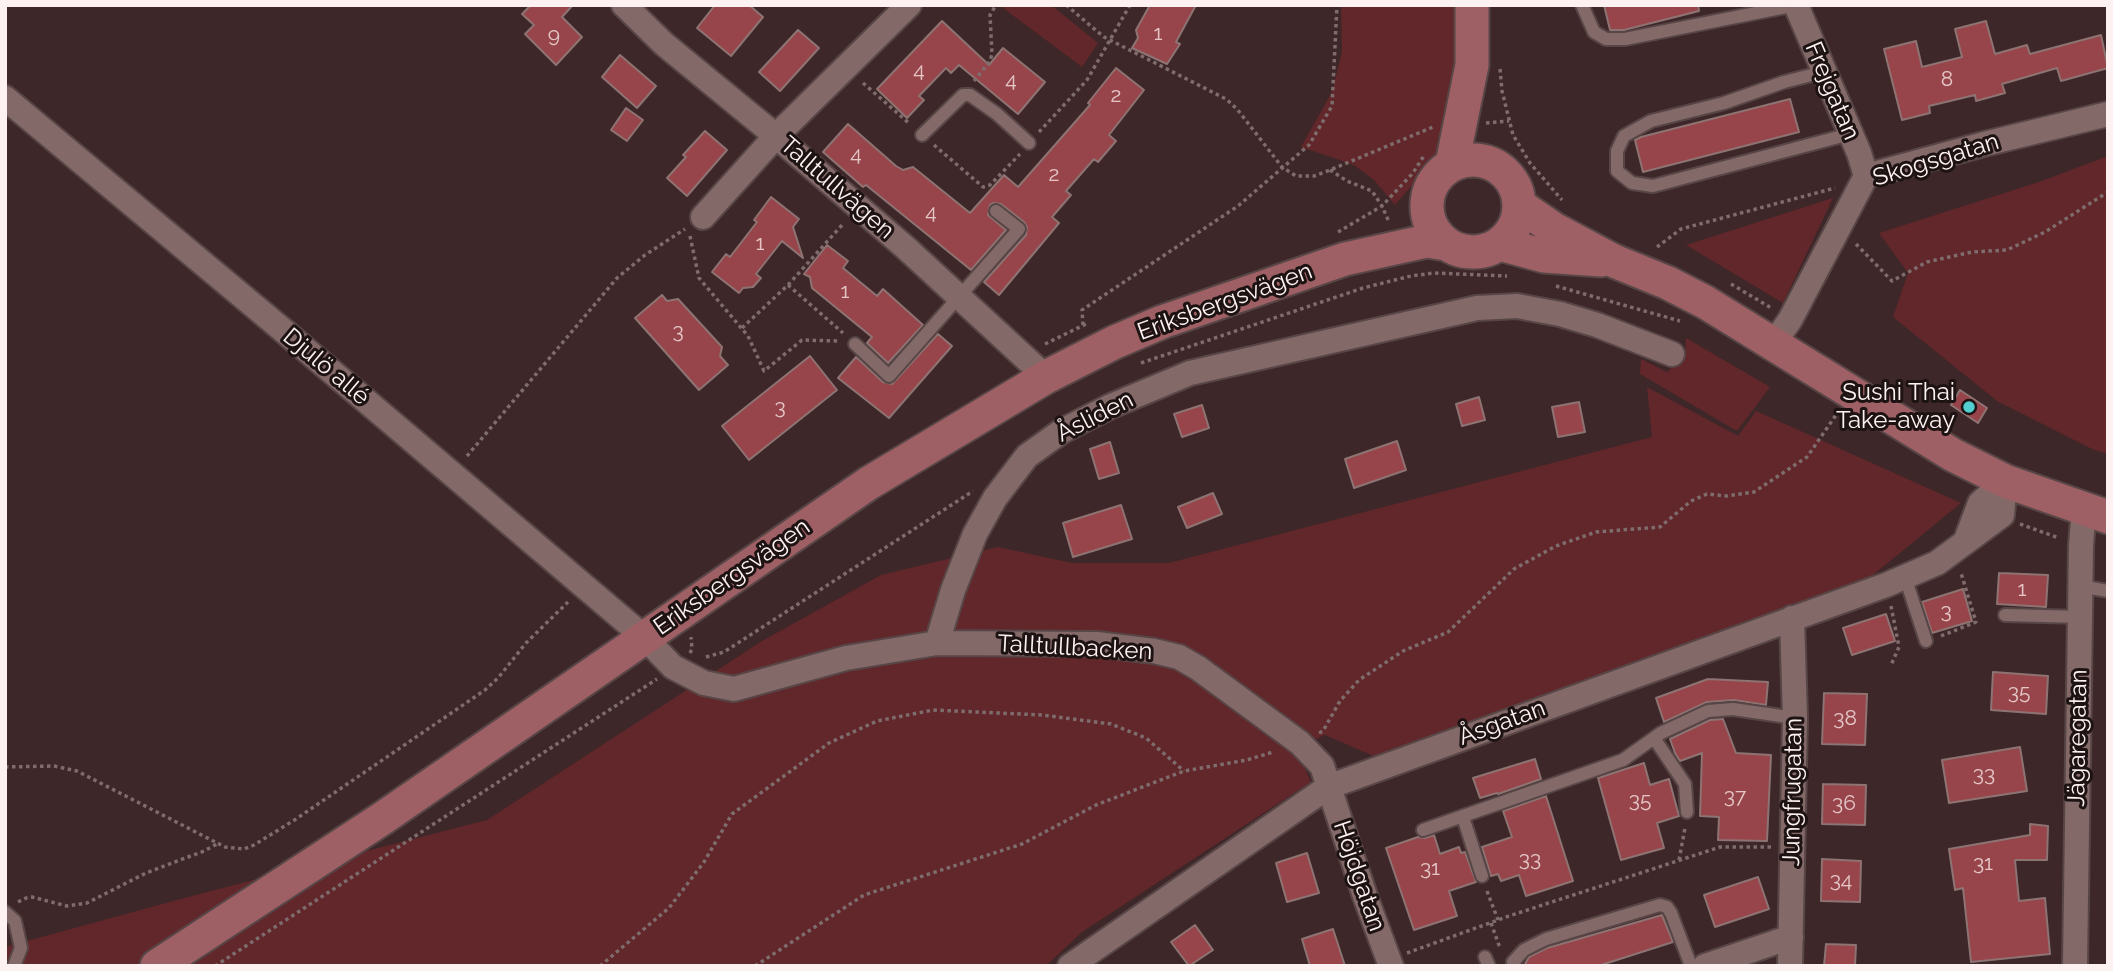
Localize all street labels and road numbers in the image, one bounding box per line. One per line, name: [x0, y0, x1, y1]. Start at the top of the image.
street label: Frejgatan: [1798, 38, 1866, 144]
street label: Skogsgatan: [1870, 127, 2002, 193]
street label: Talltullvägen: [774, 131, 900, 245]
street label: Eriksbergsvägen: [1134, 257, 1316, 347]
street label: Djulö allé: [277, 323, 375, 411]
street label: Åsliden: [1052, 385, 1138, 449]
street label: Eriksbergsvägen: [648, 512, 816, 642]
street label: Talltullbacken: [997, 630, 1153, 666]
street label: Jägaregatan: [2062, 669, 2094, 807]
street label: Åsgatan: [1455, 694, 1549, 752]
street label: Jungfrugatan: [1777, 718, 1809, 866]
street label: Höjdgatan: [1327, 817, 1391, 935]

